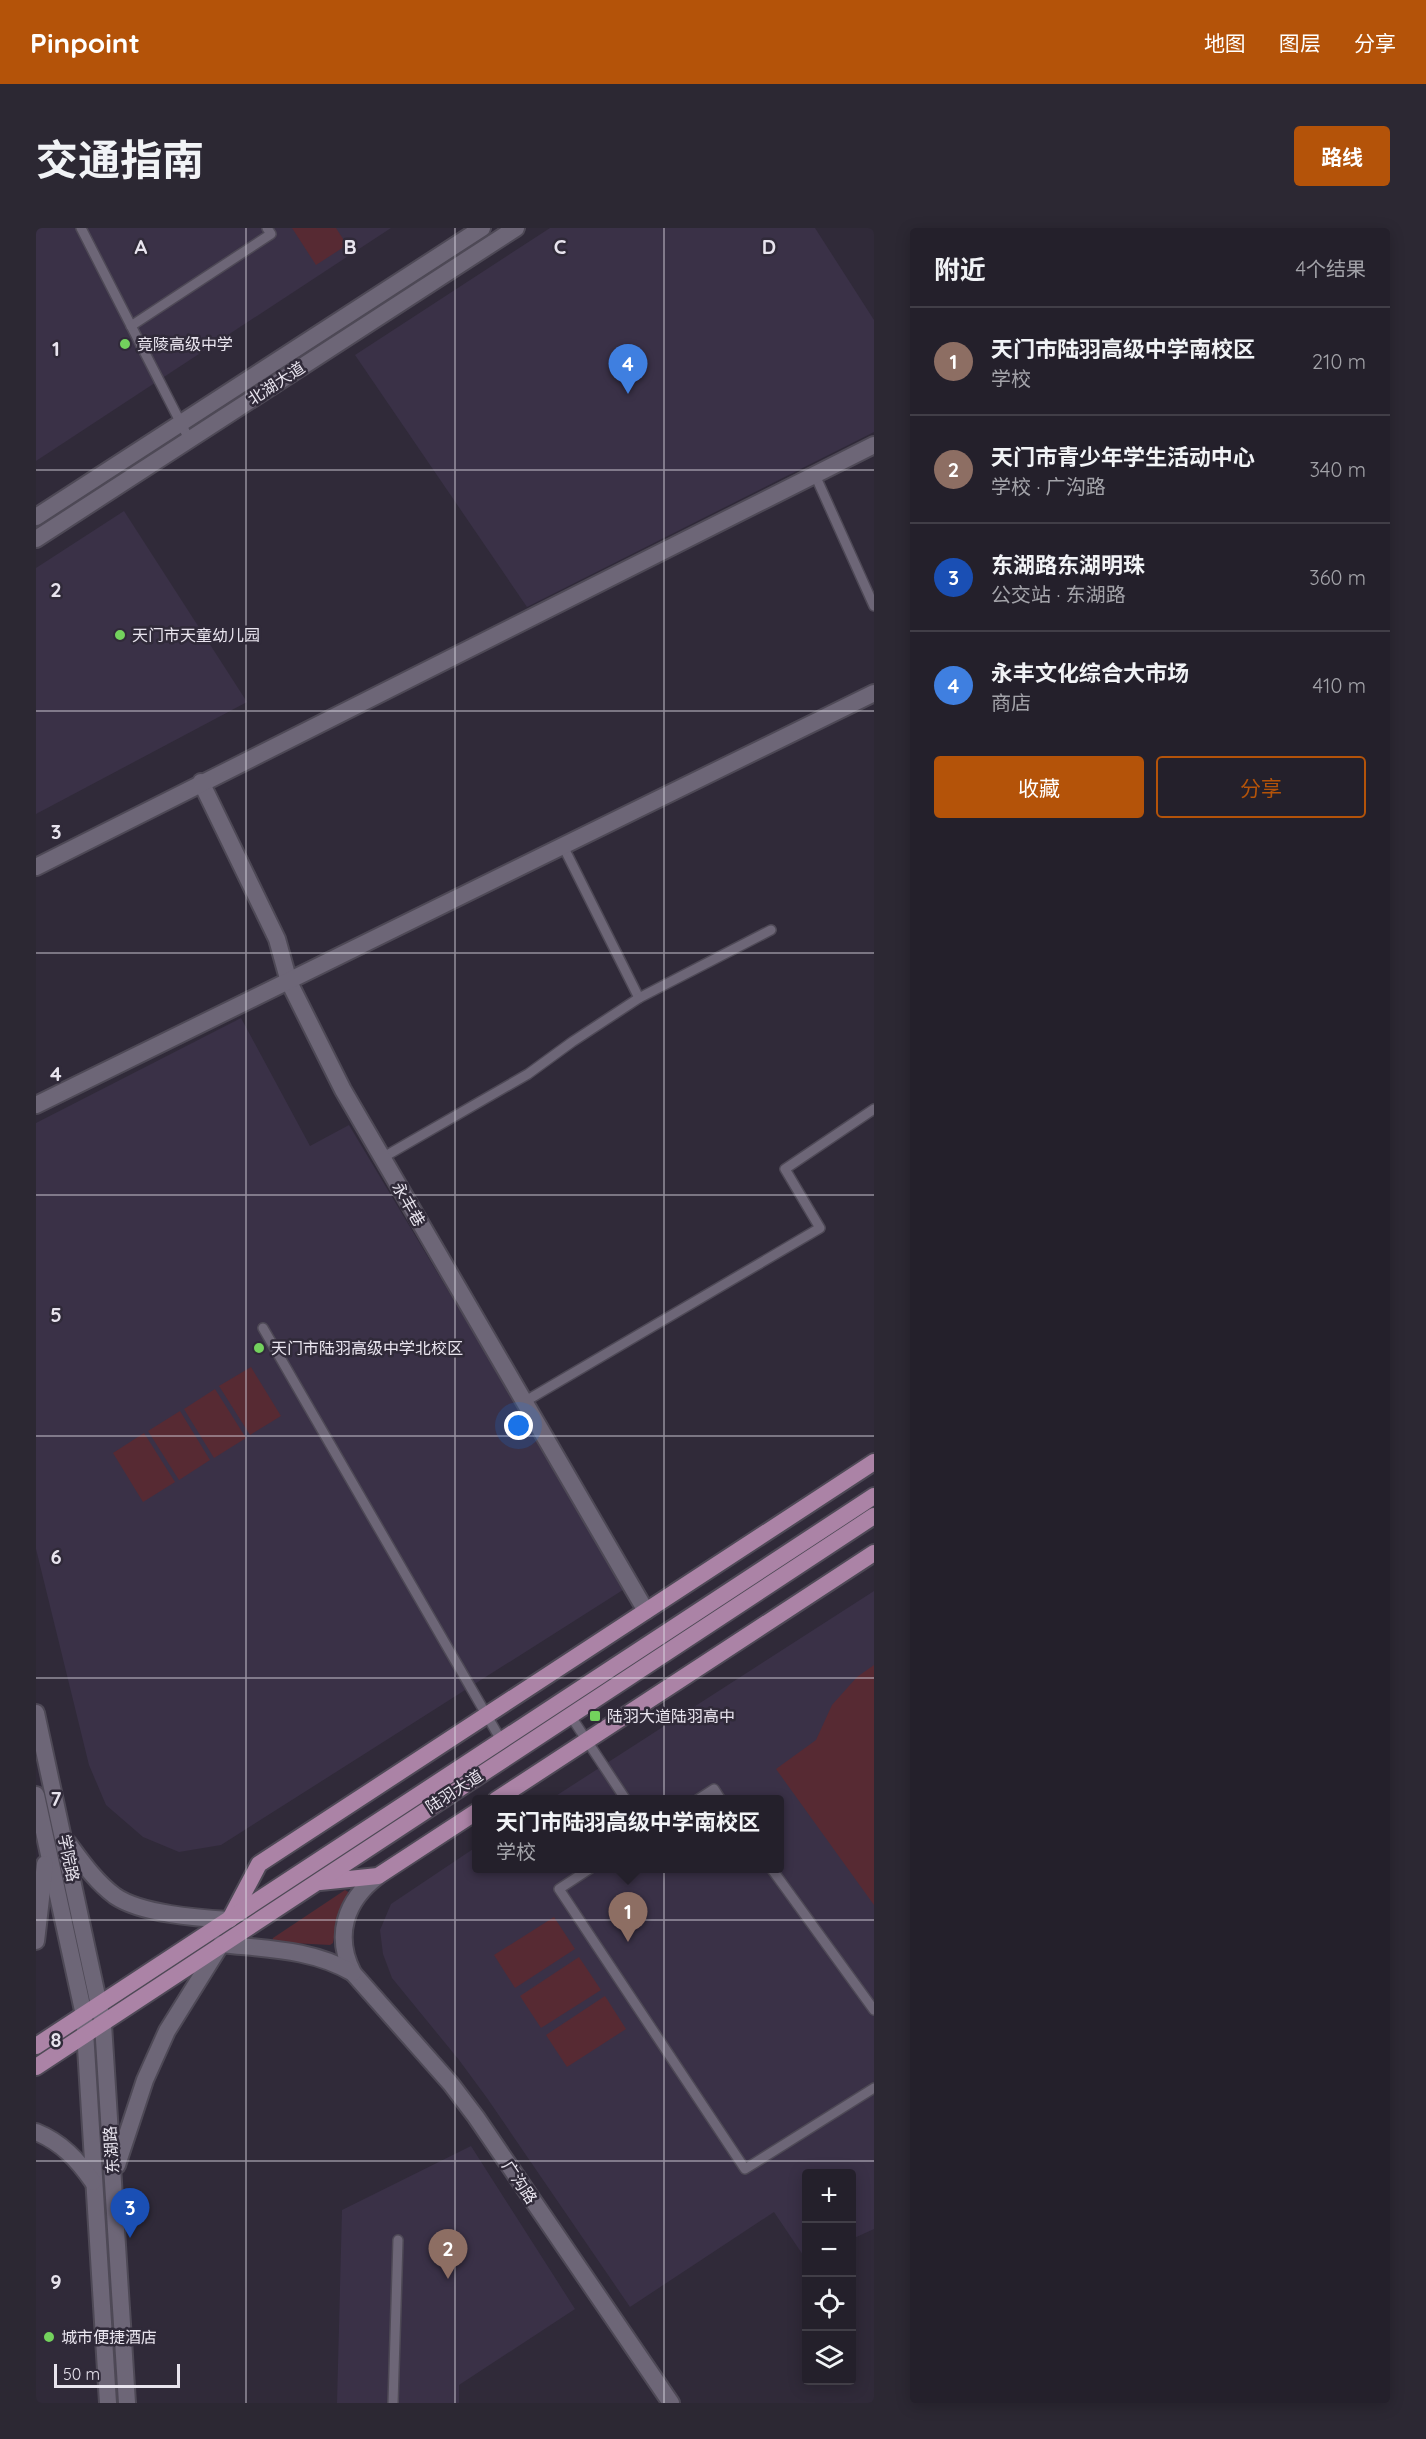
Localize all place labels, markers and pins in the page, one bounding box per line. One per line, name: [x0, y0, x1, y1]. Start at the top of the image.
place label: 竟陵高级中学: [137, 334, 233, 354]
marker: 竟陵高级中学: [118, 337, 132, 351]
pin: 4: [608, 344, 648, 394]
place label: 天门市天童幼儿园: [132, 625, 260, 645]
marker: 天门市天童幼儿园: [113, 628, 127, 642]
place label: 天门市陆羽高级中学北校区: [271, 1338, 463, 1358]
marker: 天门市陆羽高级中学北校区: [252, 1341, 266, 1355]
place label: 陆羽大道陆羽高中: [607, 1706, 735, 1726]
marker: 陆羽大道陆羽高中: [588, 1709, 602, 1723]
pin: 1: [608, 1892, 648, 1942]
pin: 3: [110, 2188, 149, 2238]
pin: 2: [428, 2230, 468, 2279]
place label: 城市便捷酒店: [61, 2327, 157, 2347]
marker: 城市便捷酒店: [42, 2330, 56, 2344]

